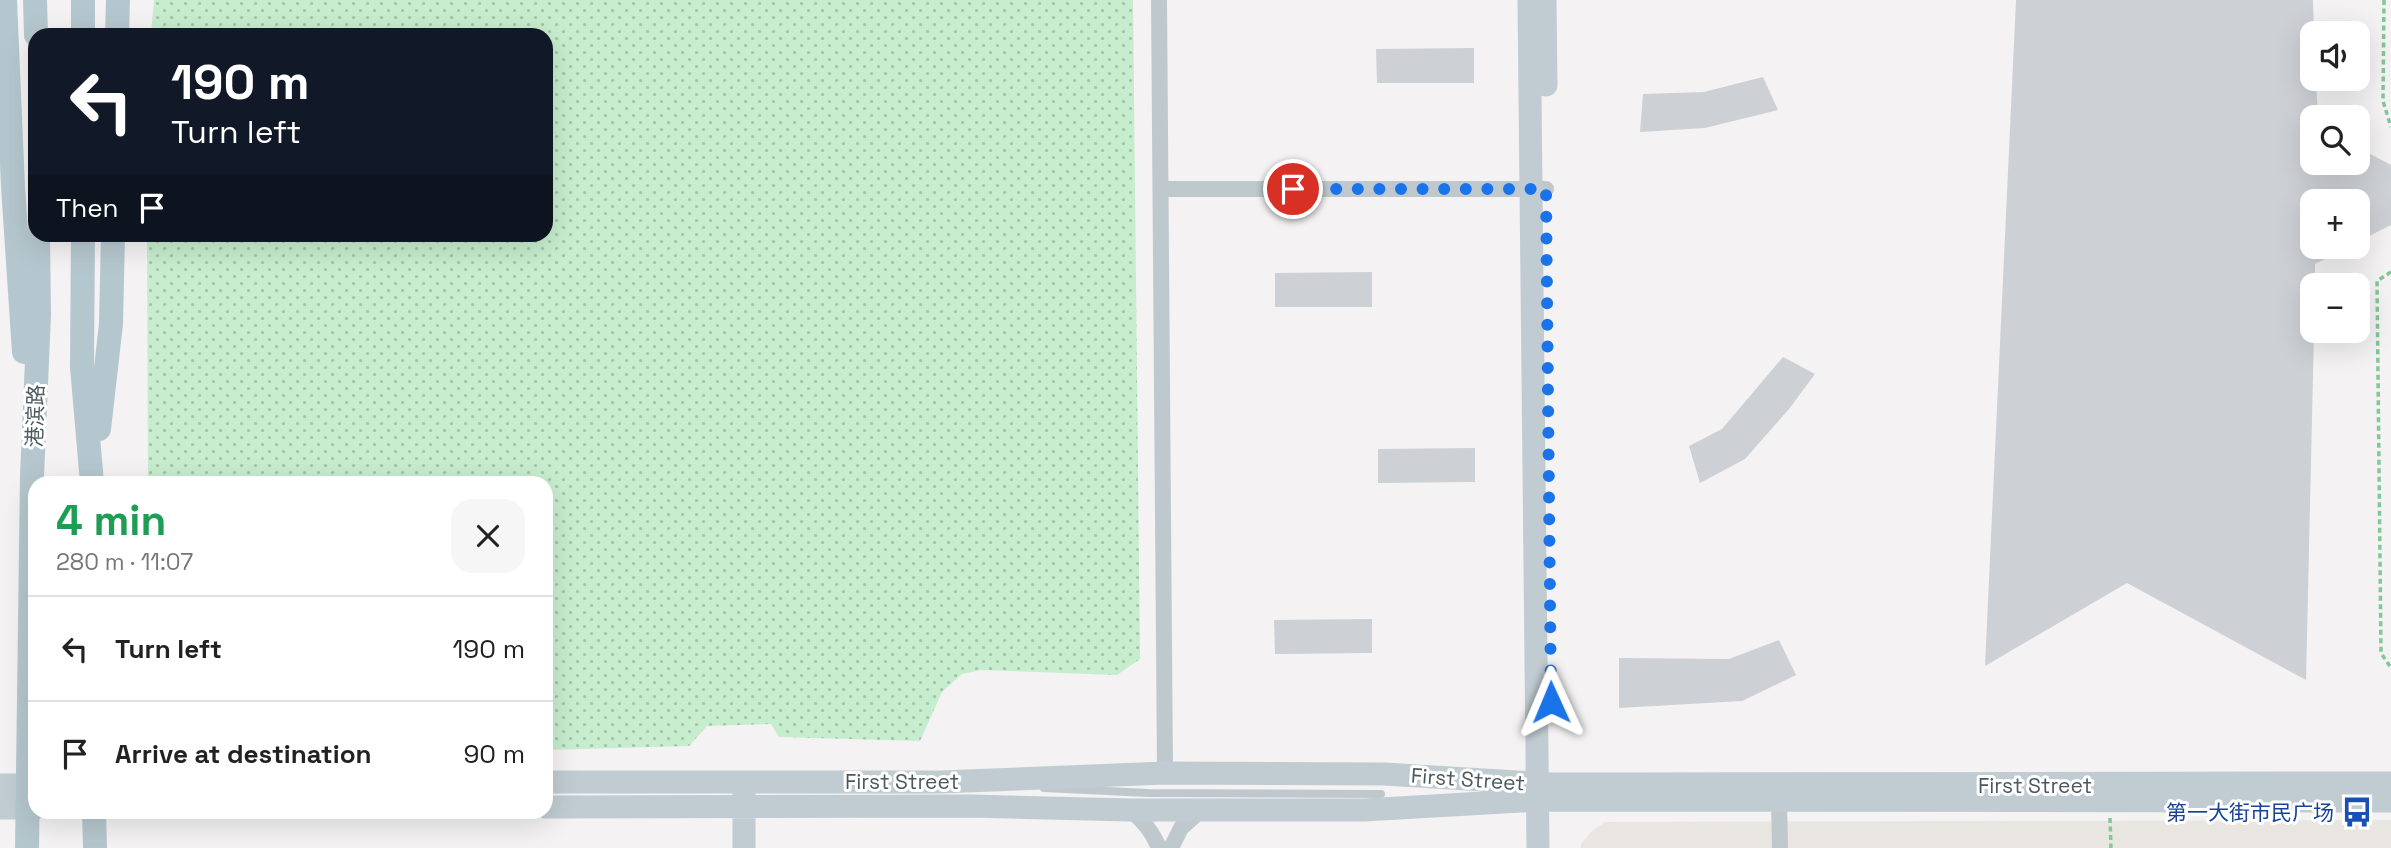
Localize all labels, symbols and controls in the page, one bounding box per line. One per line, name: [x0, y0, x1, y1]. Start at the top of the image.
map controls: [2300, 21, 2370, 343]
button: sound: [2300, 21, 2370, 91]
text: 190 m: [171, 51, 309, 113]
icon: left: [56, 56, 147, 147]
button: search: [2300, 105, 2370, 175]
text: Turn left: [171, 112, 301, 152]
pin: [1263, 159, 1323, 219]
icon: arrive: [1274, 170, 1312, 208]
icon: arrive: [133, 189, 171, 227]
button: +: [2300, 189, 2370, 259]
text: Then: [56, 191, 119, 225]
button: −: [2300, 273, 2370, 343]
street label: 港滨路: [20, 384, 50, 448]
text: 4 min: [56, 494, 166, 547]
button: close: [451, 499, 525, 573]
text: 280 m · 11:07: [56, 547, 193, 577]
icon: left: [56, 630, 94, 668]
text: Turn left: [115, 632, 222, 666]
text: 190 m: [453, 632, 525, 666]
position arrow: [1514, 665, 1588, 739]
icon: arrive: [56, 735, 94, 773]
text: Arrive at destination: [115, 737, 372, 771]
text: 90 m: [463, 737, 525, 771]
street label: First Street: [1410, 762, 1526, 796]
street label: First Street: [845, 768, 959, 795]
street label: First Street: [1978, 772, 2092, 799]
bus stop icon: 第一大街市民广场: [2340, 795, 2374, 829]
place label: 第一大街市民广场: [2166, 799, 2334, 826]

